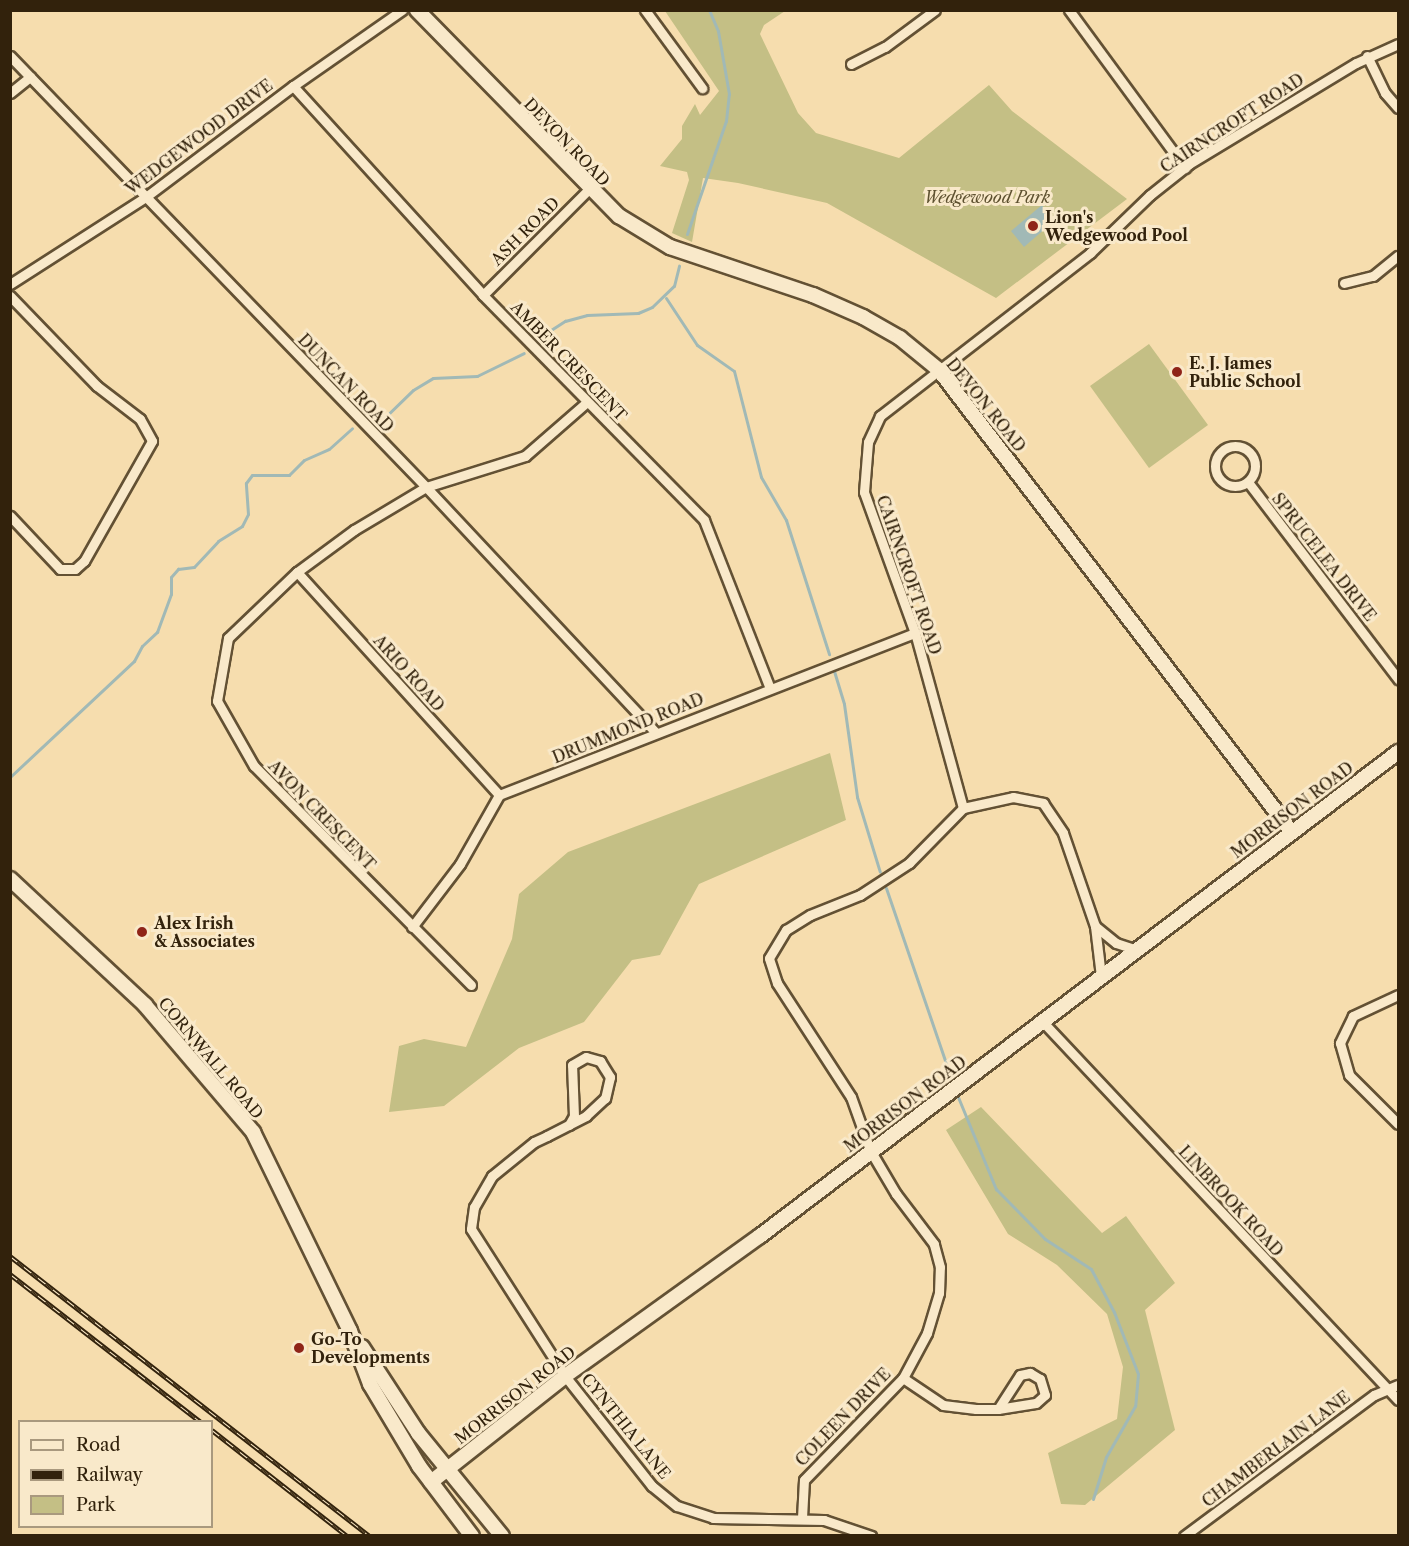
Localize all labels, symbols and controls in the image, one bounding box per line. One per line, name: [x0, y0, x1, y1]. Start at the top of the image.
street label: CAIRNCROFT ROAD: [1156, 69, 1308, 177]
street label: WEDGEWOOD DRIVE: [122, 75, 276, 199]
street label: DEVON ROAD: [520, 94, 614, 190]
park label: Wedgewood Park: [924, 187, 1050, 207]
street label: ASH ROAD: [487, 193, 563, 269]
place label: Lion's Wedgewood Pool: [1045, 207, 1188, 245]
marker: Lion's Wedgewood Pool: [1026, 219, 1040, 233]
street label: AMBER CRESCENT: [507, 297, 631, 425]
street label: DUNCAN ROAD: [294, 330, 398, 436]
place label: E. J. James Public School: [1189, 353, 1301, 391]
street label: DEVON ROAD: [942, 354, 1030, 456]
marker: E. J. James Public School: [1170, 365, 1184, 379]
street label: SPRUCELEA DRIVE: [1268, 489, 1380, 625]
street label: CAIRNCROFT ROAD: [873, 493, 945, 657]
street label: ARIO ROAD: [370, 631, 448, 715]
street label: DRUMMOND ROAD: [550, 689, 706, 767]
street label: AVON CRESCENT: [265, 756, 379, 874]
street label: MORRISON ROAD: [1227, 758, 1357, 862]
place label: Alex Irish & Associates: [154, 913, 256, 951]
marker: Alex Irish & Associates: [135, 925, 149, 939]
street label: CORNWALL ROAD: [155, 993, 267, 1123]
street label: MORRISON ROAD: [840, 1052, 970, 1156]
street label: LINBROOK ROAD: [1175, 1142, 1287, 1260]
place label: Go-To Developments: [311, 1329, 430, 1367]
marker: Go-To Developments: [292, 1341, 306, 1355]
street label: MORRISON ROAD: [451, 1342, 579, 1448]
street label: COLEEN DRIVE: [791, 1364, 895, 1470]
street label: CYNTHIA LANE: [577, 1369, 675, 1483]
street label: CHAMBERLAIN LANE: [1198, 1387, 1354, 1511]
legend: [18, 1420, 213, 1528]
text: Road: [76, 1434, 121, 1456]
text: Railway: [76, 1464, 143, 1486]
text: Park: [76, 1494, 115, 1516]

